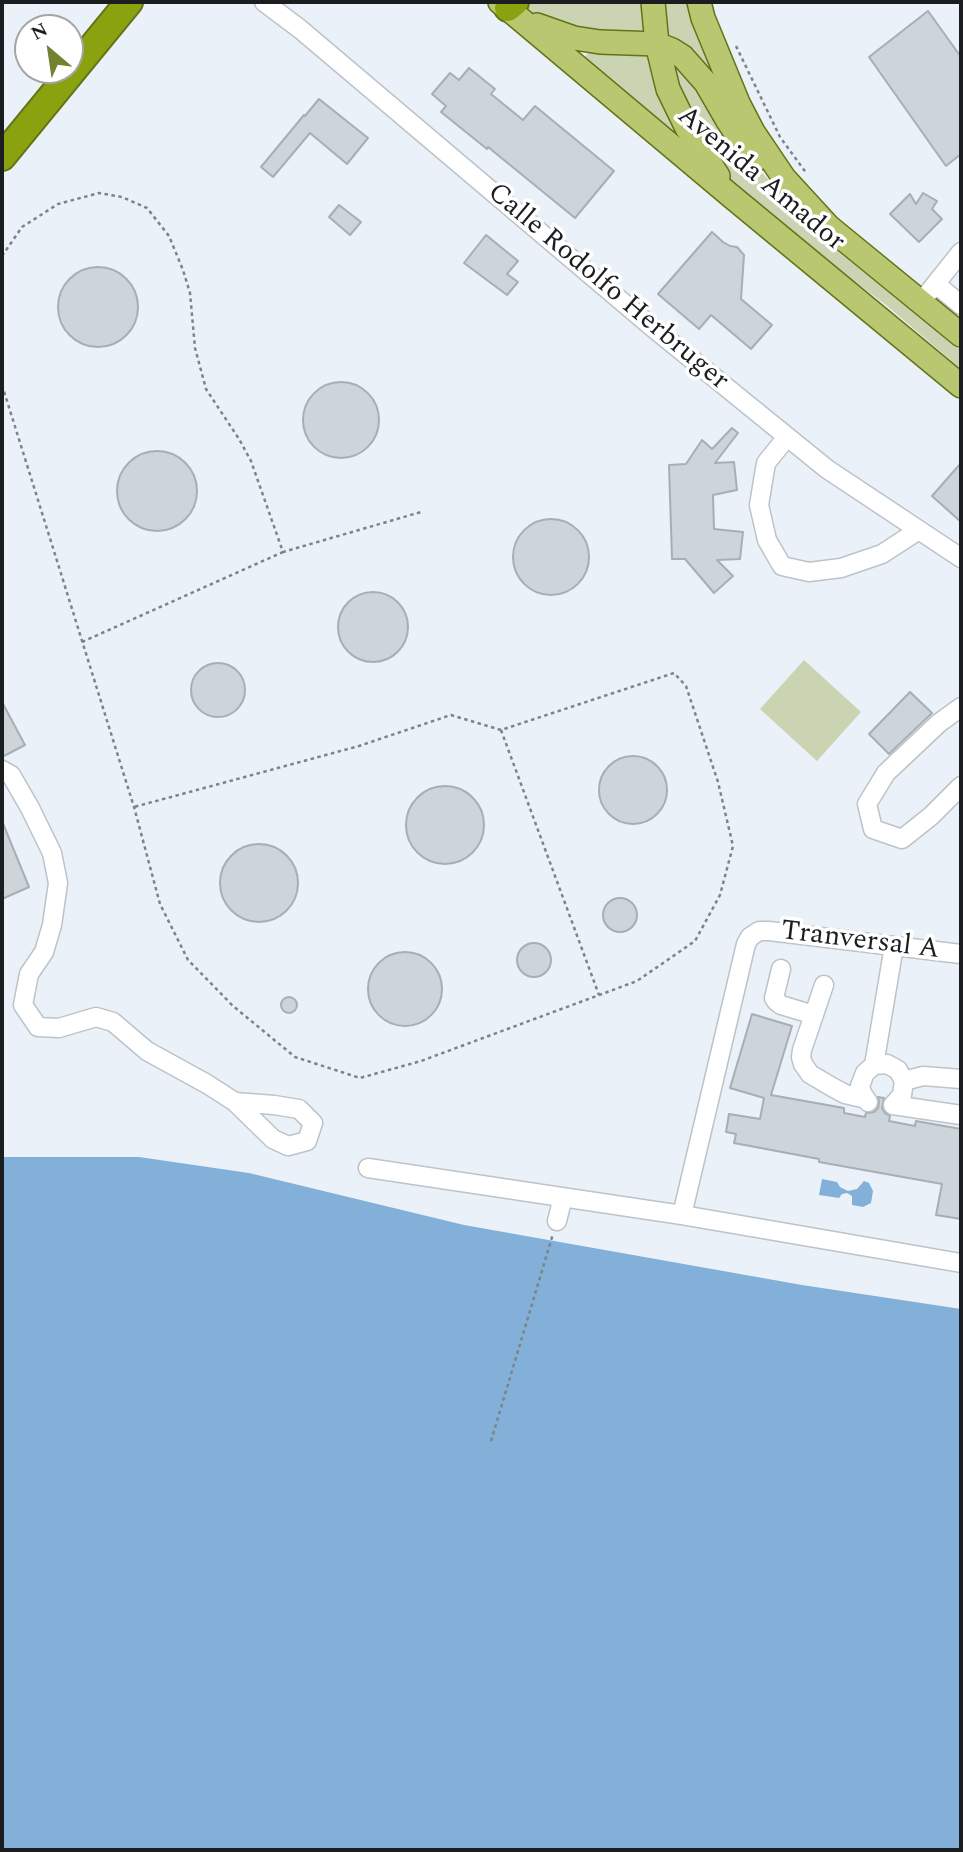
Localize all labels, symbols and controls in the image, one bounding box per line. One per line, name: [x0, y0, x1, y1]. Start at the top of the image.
north arrow: [14, 14, 84, 84]
text: N: [26, 16, 53, 48]
street label: Avenida Amador: [669, 100, 851, 260]
street label: Calle Rodolfo Herbruger: [479, 177, 735, 399]
street label: Tranversal A: [779, 916, 941, 968]

